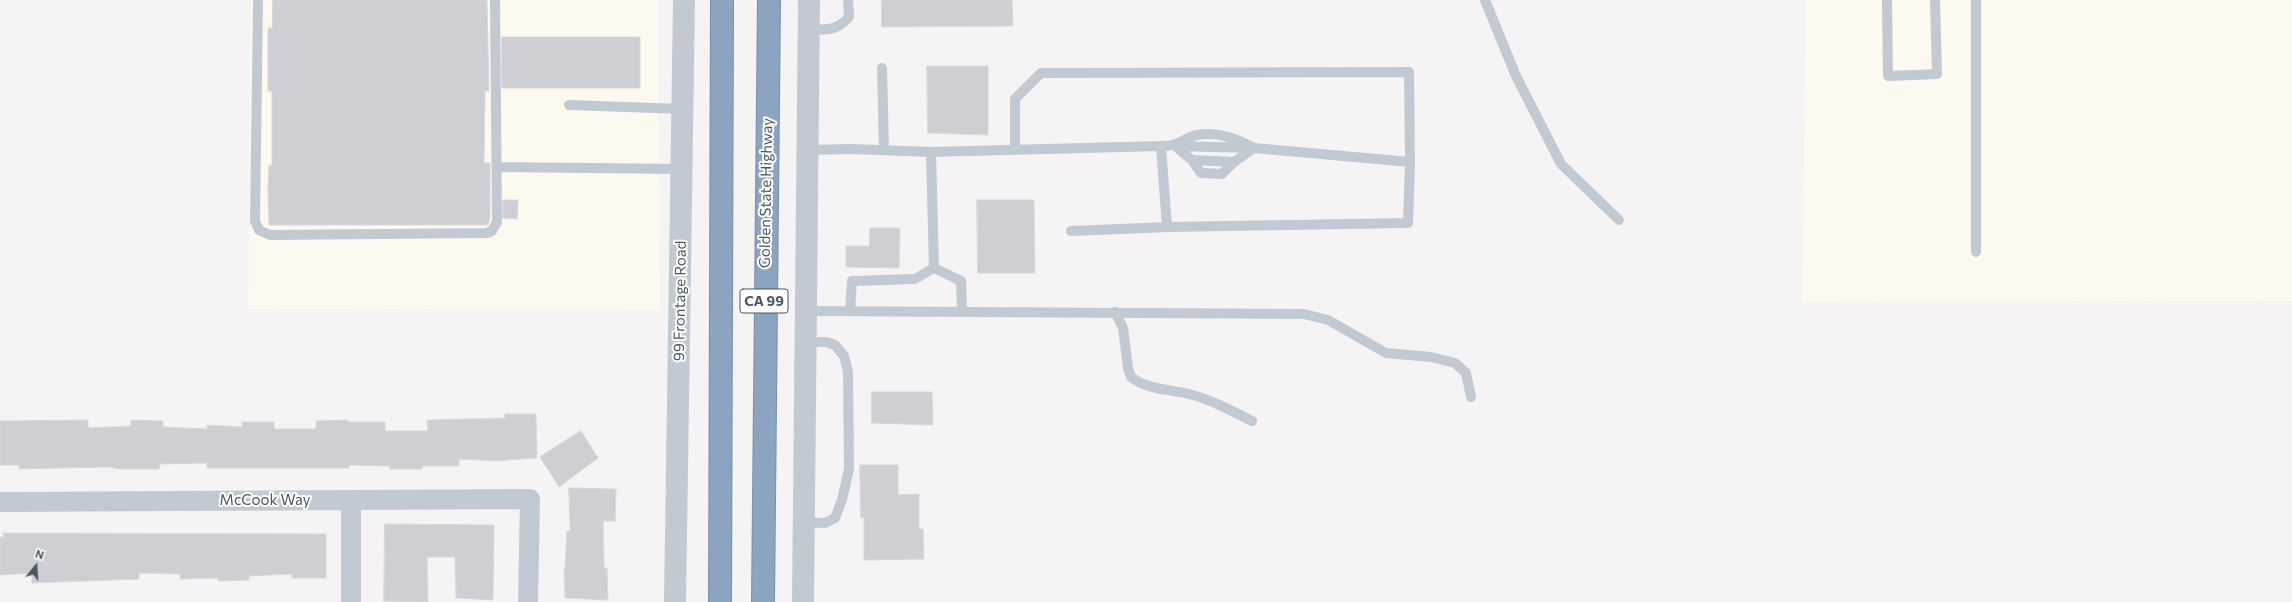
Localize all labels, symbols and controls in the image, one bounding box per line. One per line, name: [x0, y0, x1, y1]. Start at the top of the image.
street label: Golden State Highway: [756, 118, 776, 268]
street label: 99 Frontage Road: [670, 241, 690, 361]
road number: CA 99: [740, 289, 788, 313]
street label: McCook Way: [220, 491, 310, 509]
north arrow: [16, 546, 56, 586]
text: N: [34, 547, 46, 562]

